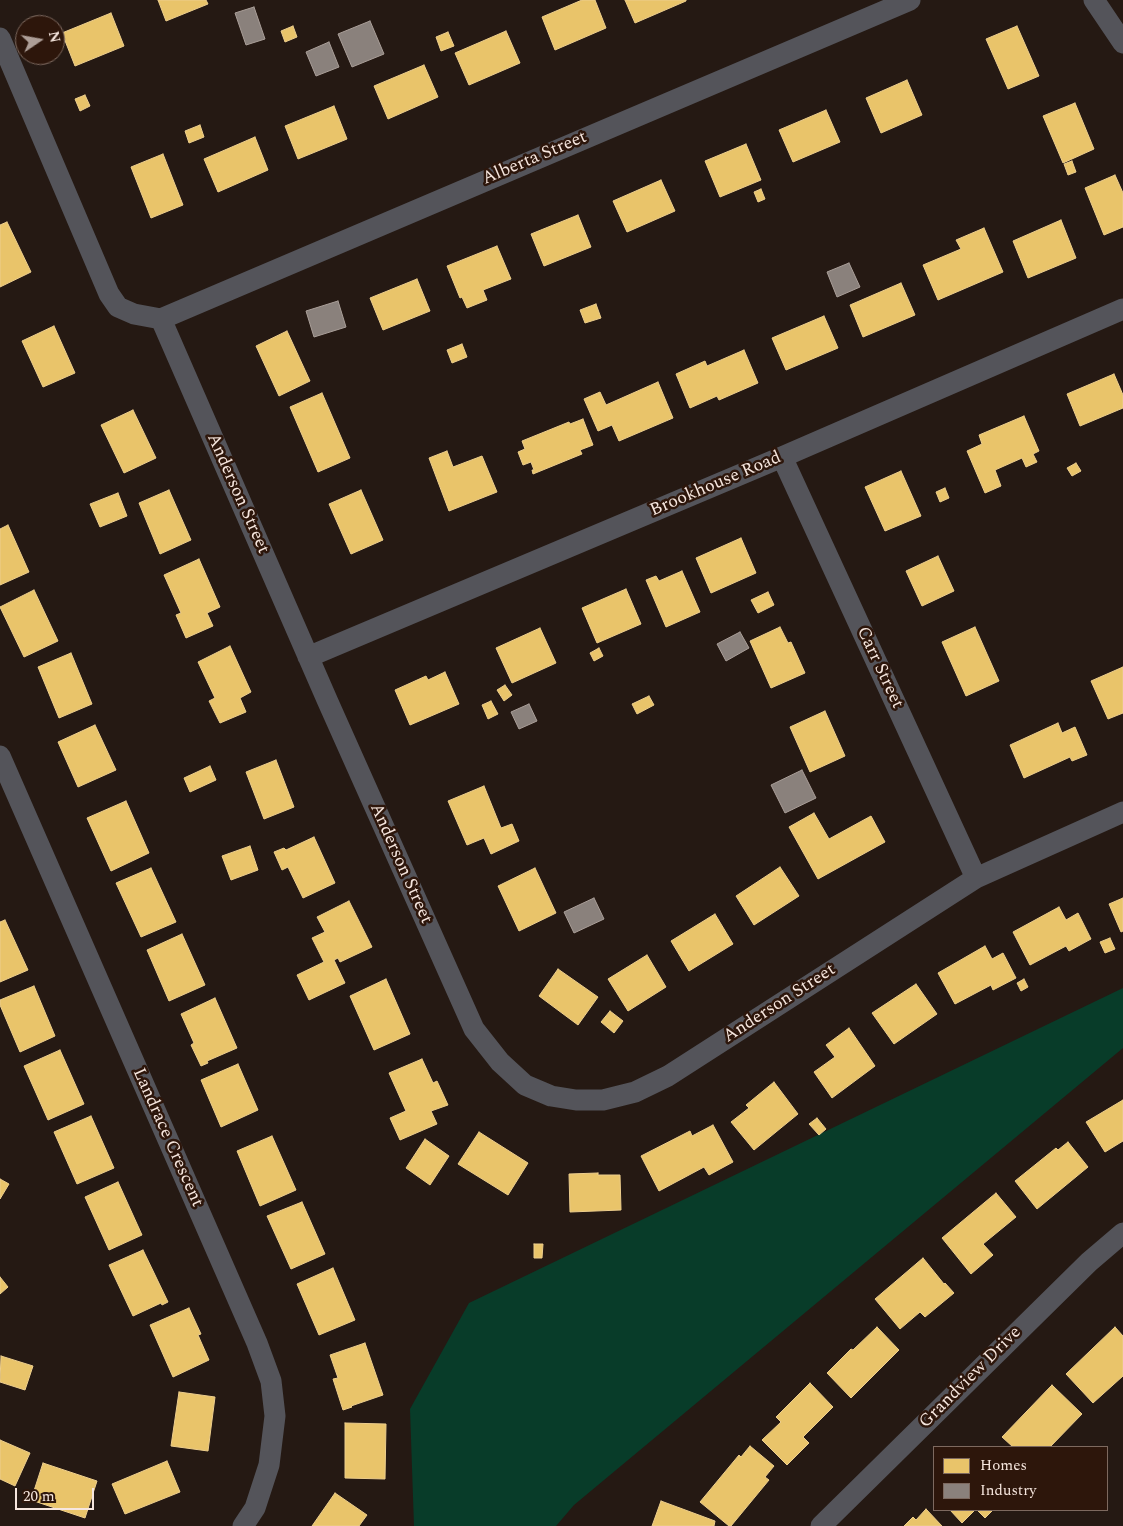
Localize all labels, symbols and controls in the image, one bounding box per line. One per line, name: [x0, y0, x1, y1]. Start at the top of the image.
north arrow: [15, 15, 65, 65]
text: N: [43, 29, 66, 45]
street label: Alberta Street: [479, 127, 591, 191]
street label: Anderson Street: [201, 430, 273, 558]
street label: Brookhouse Road: [647, 448, 785, 522]
street label: Carr Street: [851, 624, 907, 712]
street label: Anderson Street: [364, 800, 436, 928]
street label: Anderson Street: [720, 960, 840, 1048]
street label: Landrace Crescent: [127, 1065, 207, 1211]
street label: Grandview Drive: [915, 1322, 1027, 1434]
legend: [933, 1446, 1108, 1511]
text: Homes: [980, 1454, 1027, 1477]
scale bar: [18, 1478, 96, 1510]
text: Industry: [980, 1479, 1036, 1502]
text: 20 m: [23, 1485, 55, 1508]

